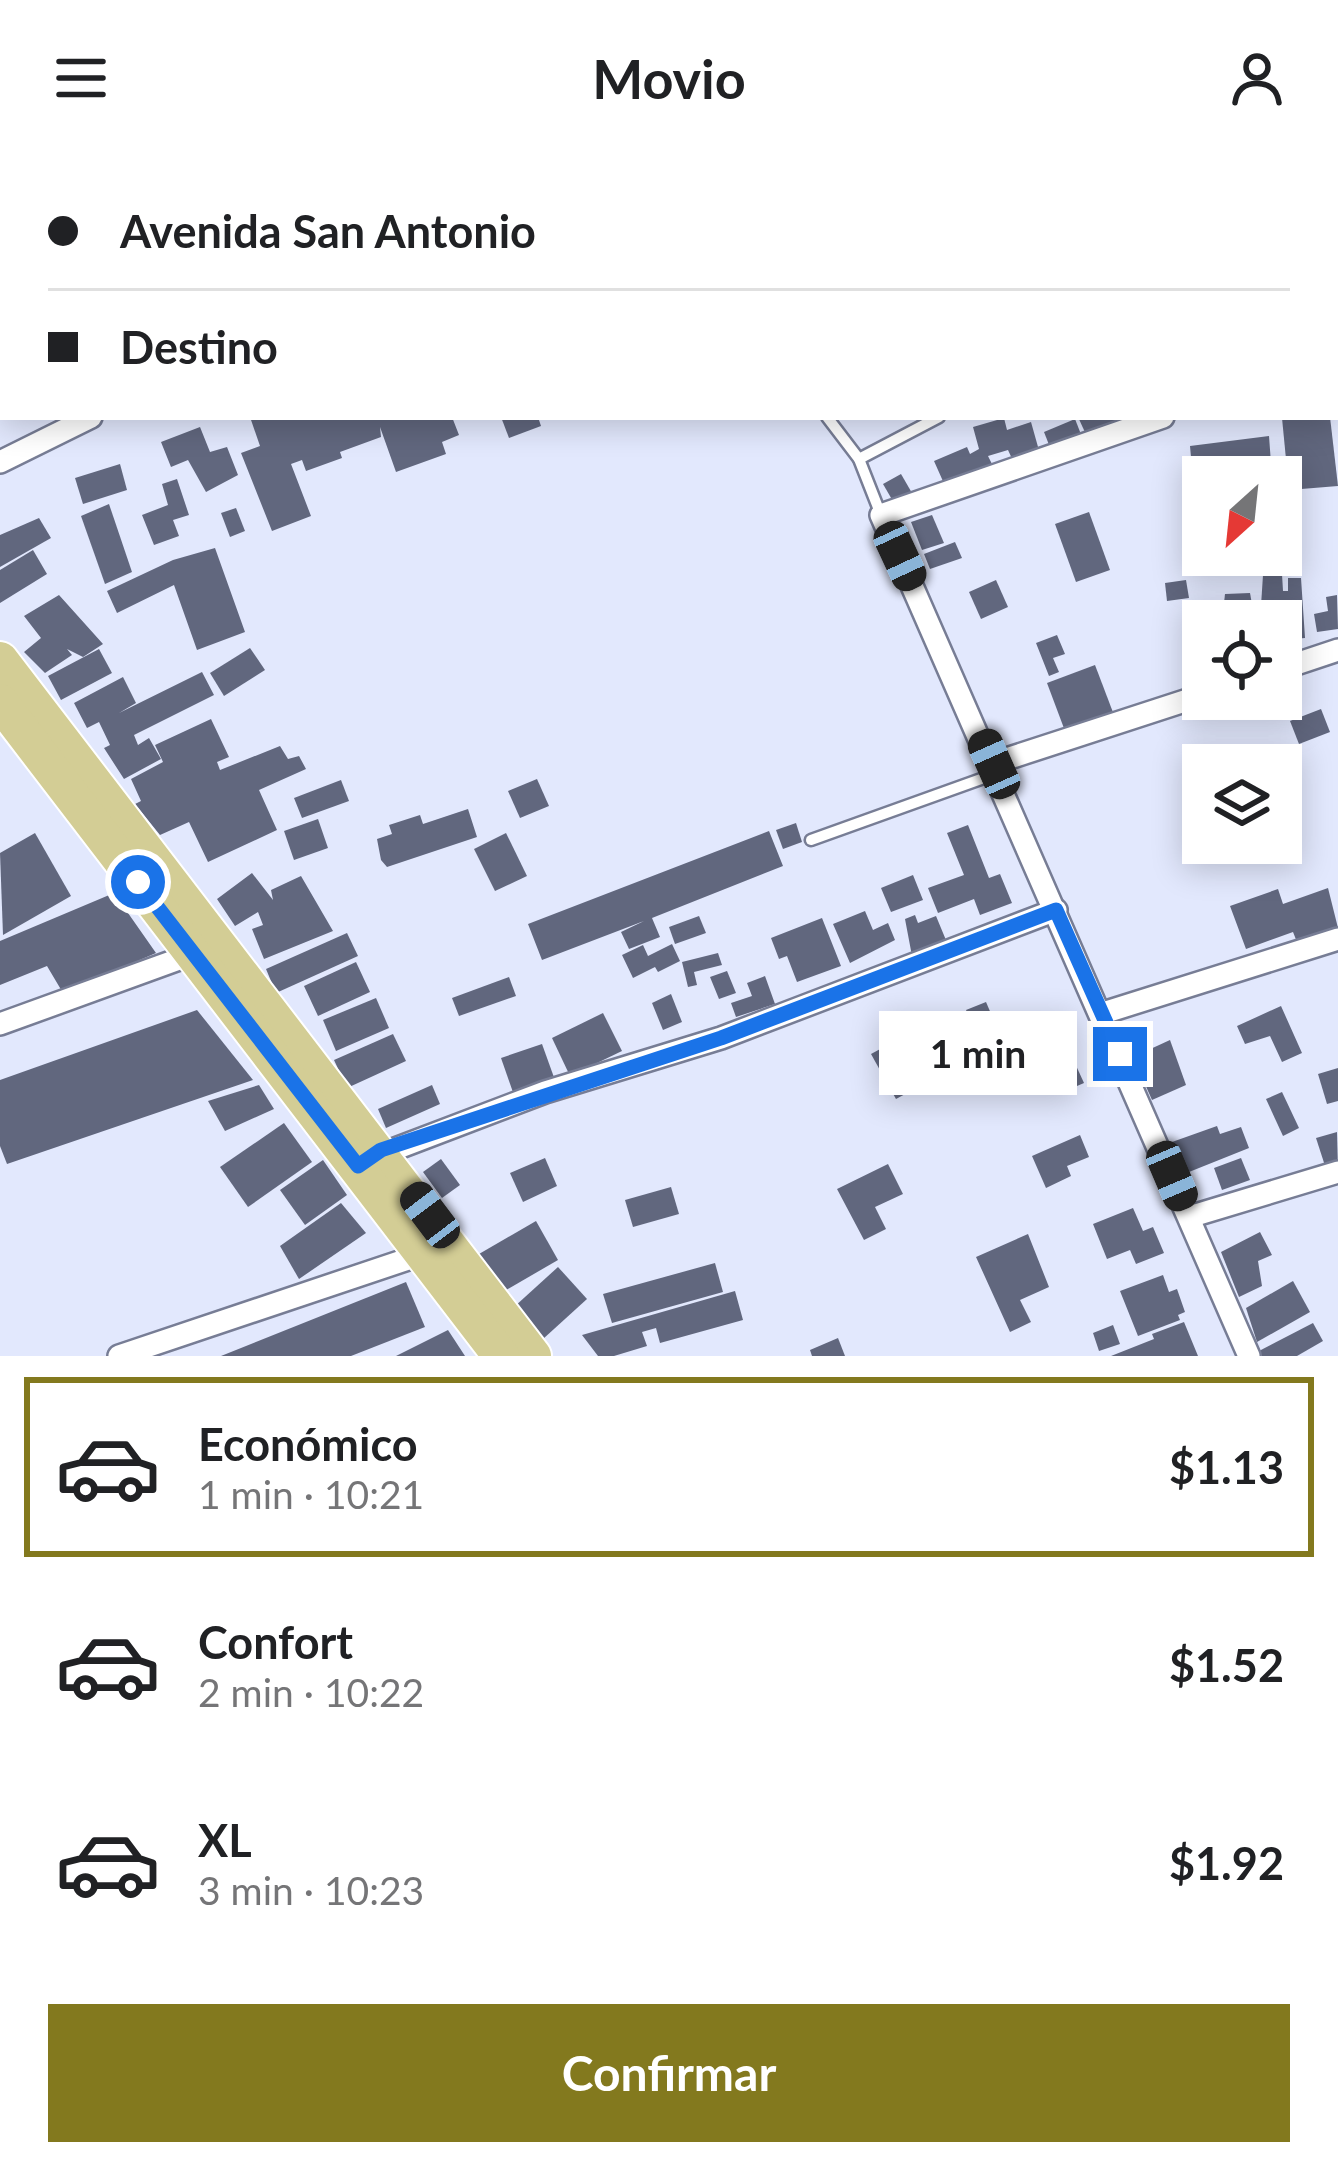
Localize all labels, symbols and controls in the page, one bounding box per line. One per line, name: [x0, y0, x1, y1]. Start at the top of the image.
icon: menu: [48, 45, 114, 111]
icon: person: [1224, 45, 1290, 111]
text: Movio: [592, 46, 746, 111]
text: Avenida San Antonio: [120, 204, 536, 258]
text: Destino: [120, 320, 278, 374]
north arrow: [1182, 456, 1302, 576]
map controls: [1182, 456, 1302, 864]
car: [868, 516, 932, 596]
button: locate: [1182, 600, 1302, 720]
car: [963, 724, 1025, 804]
button: layers: [1182, 744, 1302, 864]
route start: [111, 855, 165, 909]
callout: 1 min: [880, 1012, 1078, 1096]
route end: [1093, 1027, 1147, 1081]
text: 1 min: [930, 1030, 1026, 1076]
car: [1141, 1136, 1203, 1216]
car: [394, 1175, 466, 1255]
icon: car: [54, 1413, 162, 1521]
text: Económico: [198, 1417, 418, 1471]
text: $1.13: [1169, 1440, 1284, 1494]
text: 1 min · 10:21: [198, 1471, 424, 1517]
icon: car: [54, 1611, 162, 1719]
text: Confort: [198, 1615, 353, 1669]
text: $1.52: [1169, 1638, 1284, 1692]
text: 2 min · 10:22: [198, 1669, 424, 1715]
icon: car: [54, 1809, 162, 1917]
text: XL: [198, 1813, 252, 1867]
text: $1.92: [1169, 1836, 1284, 1890]
text: 3 min · 10:23: [198, 1867, 424, 1913]
button: Confirmar: [48, 2004, 1290, 2142]

